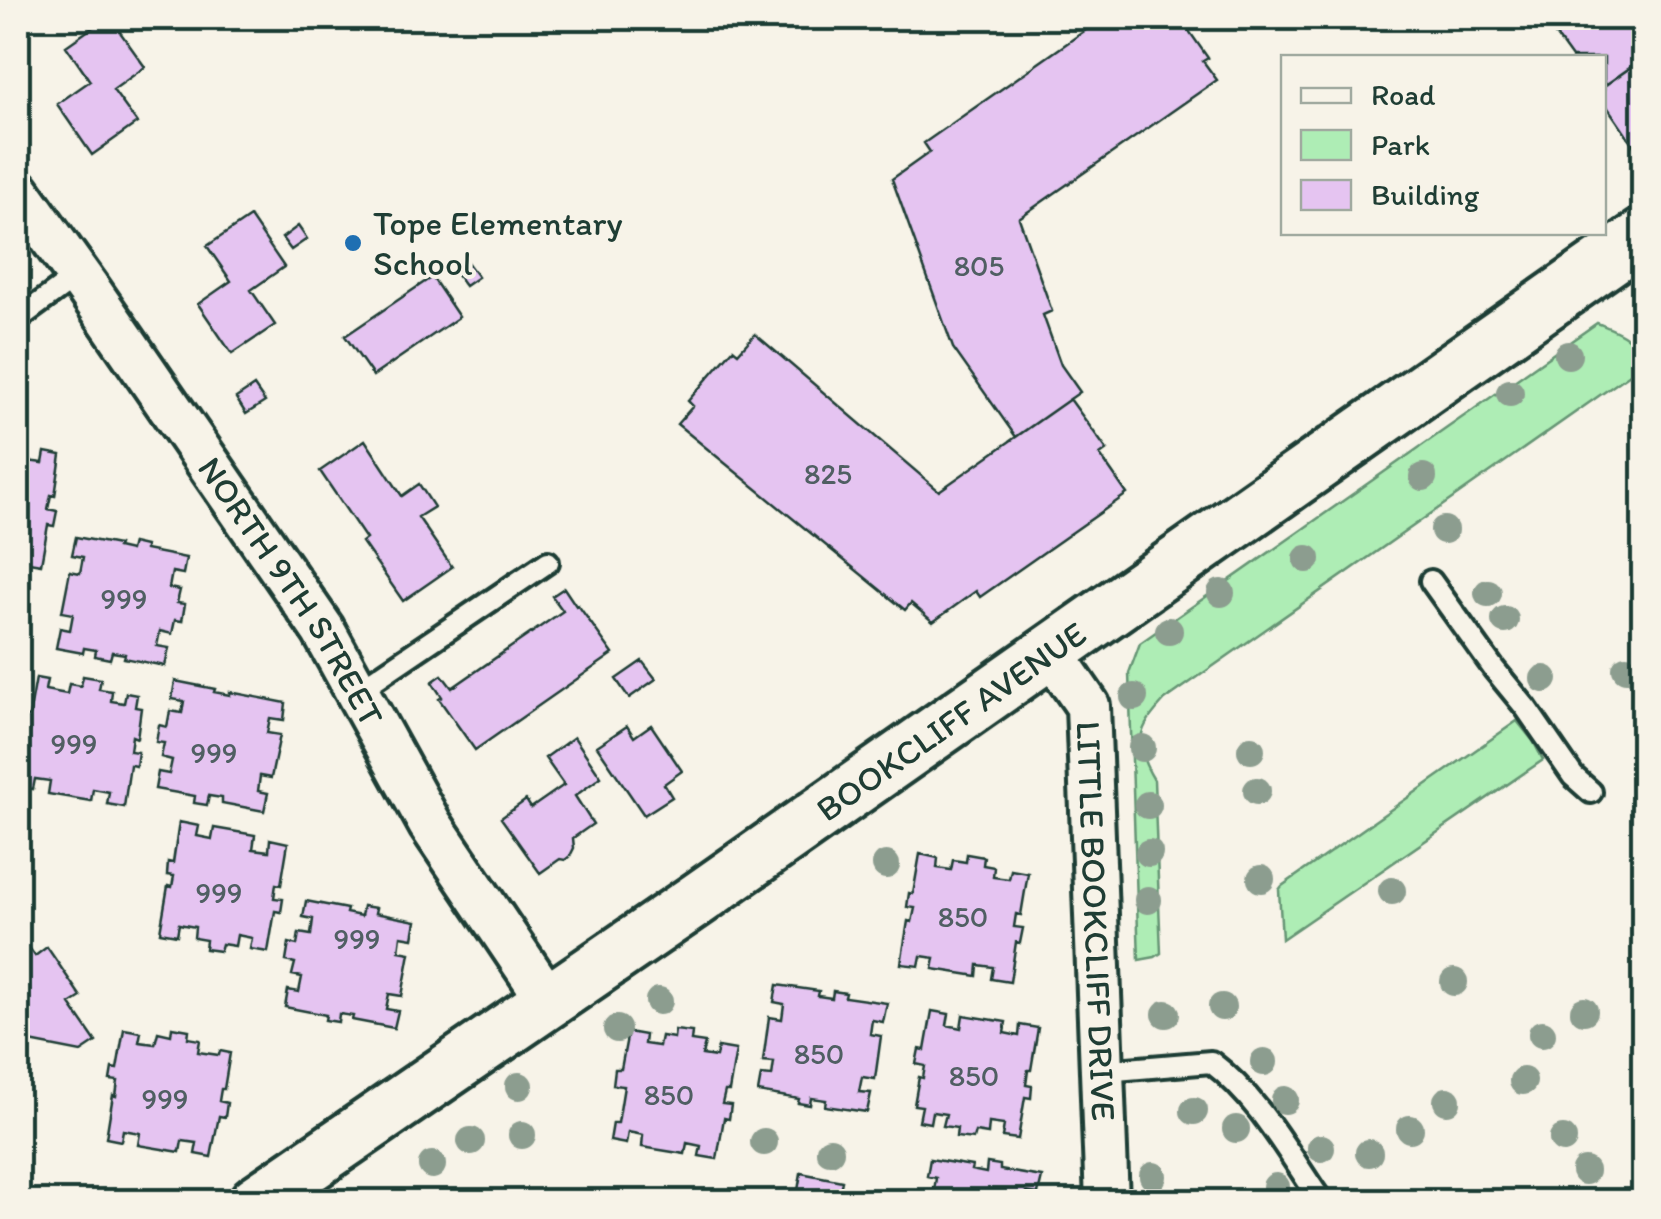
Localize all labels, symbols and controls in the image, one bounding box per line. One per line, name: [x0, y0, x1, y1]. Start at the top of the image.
legend: [1281, 55, 1606, 235]
text: Road: [1371, 76, 1436, 113]
text: Park: [1371, 126, 1430, 163]
text: Building: [1371, 176, 1480, 213]
place label: Tope Elementary School: [373, 202, 623, 284]
marker: Tope Elementary School: [342, 232, 364, 254]
house number: 805: [954, 247, 1004, 284]
street label: NORTH 9TH STREET: [189, 449, 393, 734]
house number: 825: [804, 455, 852, 492]
house number: 999: [100, 580, 148, 617]
street label: BOOKCLIFF AVENUE: [808, 612, 1094, 830]
street label: LITTLE BOOKCLIFF DRIVE: [1068, 720, 1125, 1122]
house number: 999: [50, 725, 98, 762]
house number: 999: [190, 734, 238, 771]
house number: 999: [195, 874, 243, 911]
house number: 850: [938, 898, 988, 935]
house number: 999: [333, 920, 381, 957]
house number: 850: [794, 1035, 844, 1072]
house number: 850: [949, 1057, 999, 1094]
house number: 850: [644, 1076, 694, 1113]
house number: 999: [141, 1080, 189, 1117]

